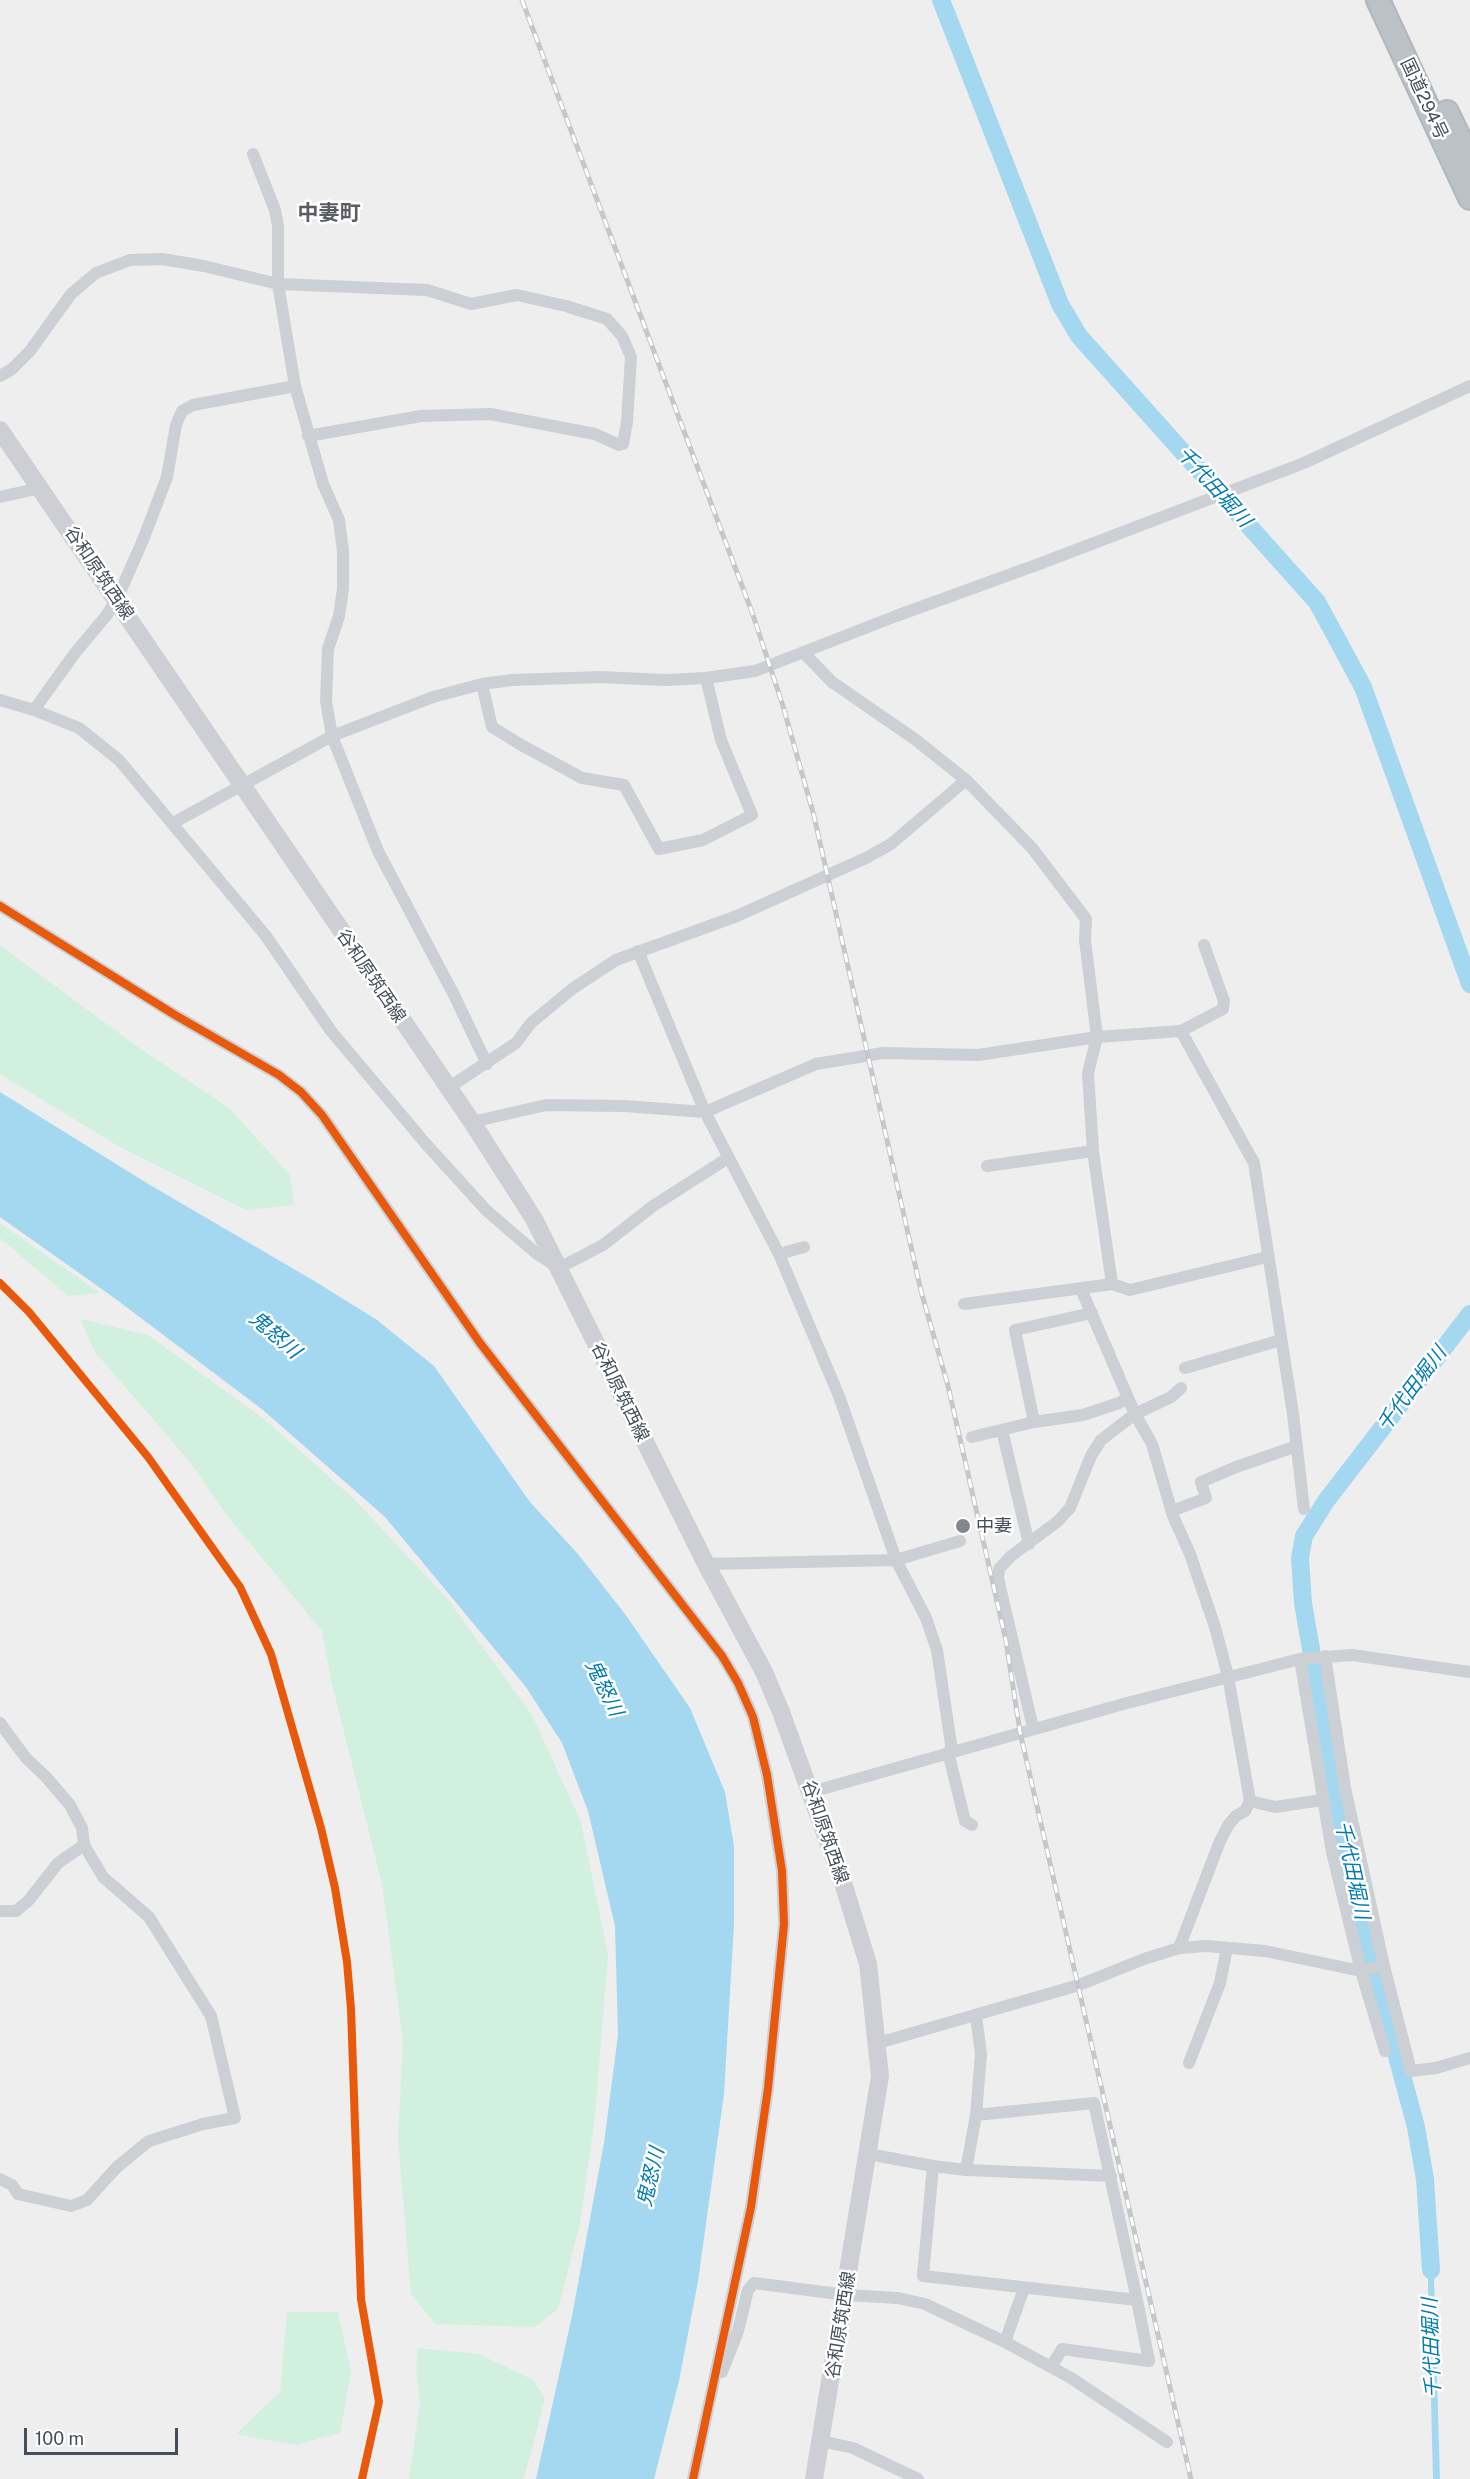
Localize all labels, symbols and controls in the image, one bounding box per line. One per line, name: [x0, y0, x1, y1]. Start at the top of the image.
street label: 国道294号: [1396, 55, 1452, 143]
district label: 中妻町: [298, 201, 360, 227]
water label: 千代田堀川: [1172, 442, 1256, 532]
street label: 谷和原筑西線: [60, 522, 138, 624]
street label: 谷和原筑西線: [332, 925, 410, 1027]
water label: 鬼怒川: [244, 1306, 306, 1364]
street label: 谷和原筑西線: [587, 1339, 653, 1445]
water label: 千代田堀川: [1372, 1342, 1452, 1436]
place label: 中妻: [976, 1515, 1012, 1537]
marker: 中妻: [954, 1517, 972, 1535]
water label: 鬼怒川: [580, 1656, 628, 1720]
street label: 谷和原筑西線: [797, 1777, 853, 1887]
water label: 千代田堀川: [1330, 1819, 1374, 1921]
water label: 鬼怒川: [633, 2145, 669, 2209]
street label: 谷和原筑西線: [822, 2270, 860, 2380]
water label: 千代田堀川: [1418, 2298, 1446, 2398]
scale bar: [27, 2416, 182, 2454]
text: 100 m: [35, 2428, 84, 2449]

